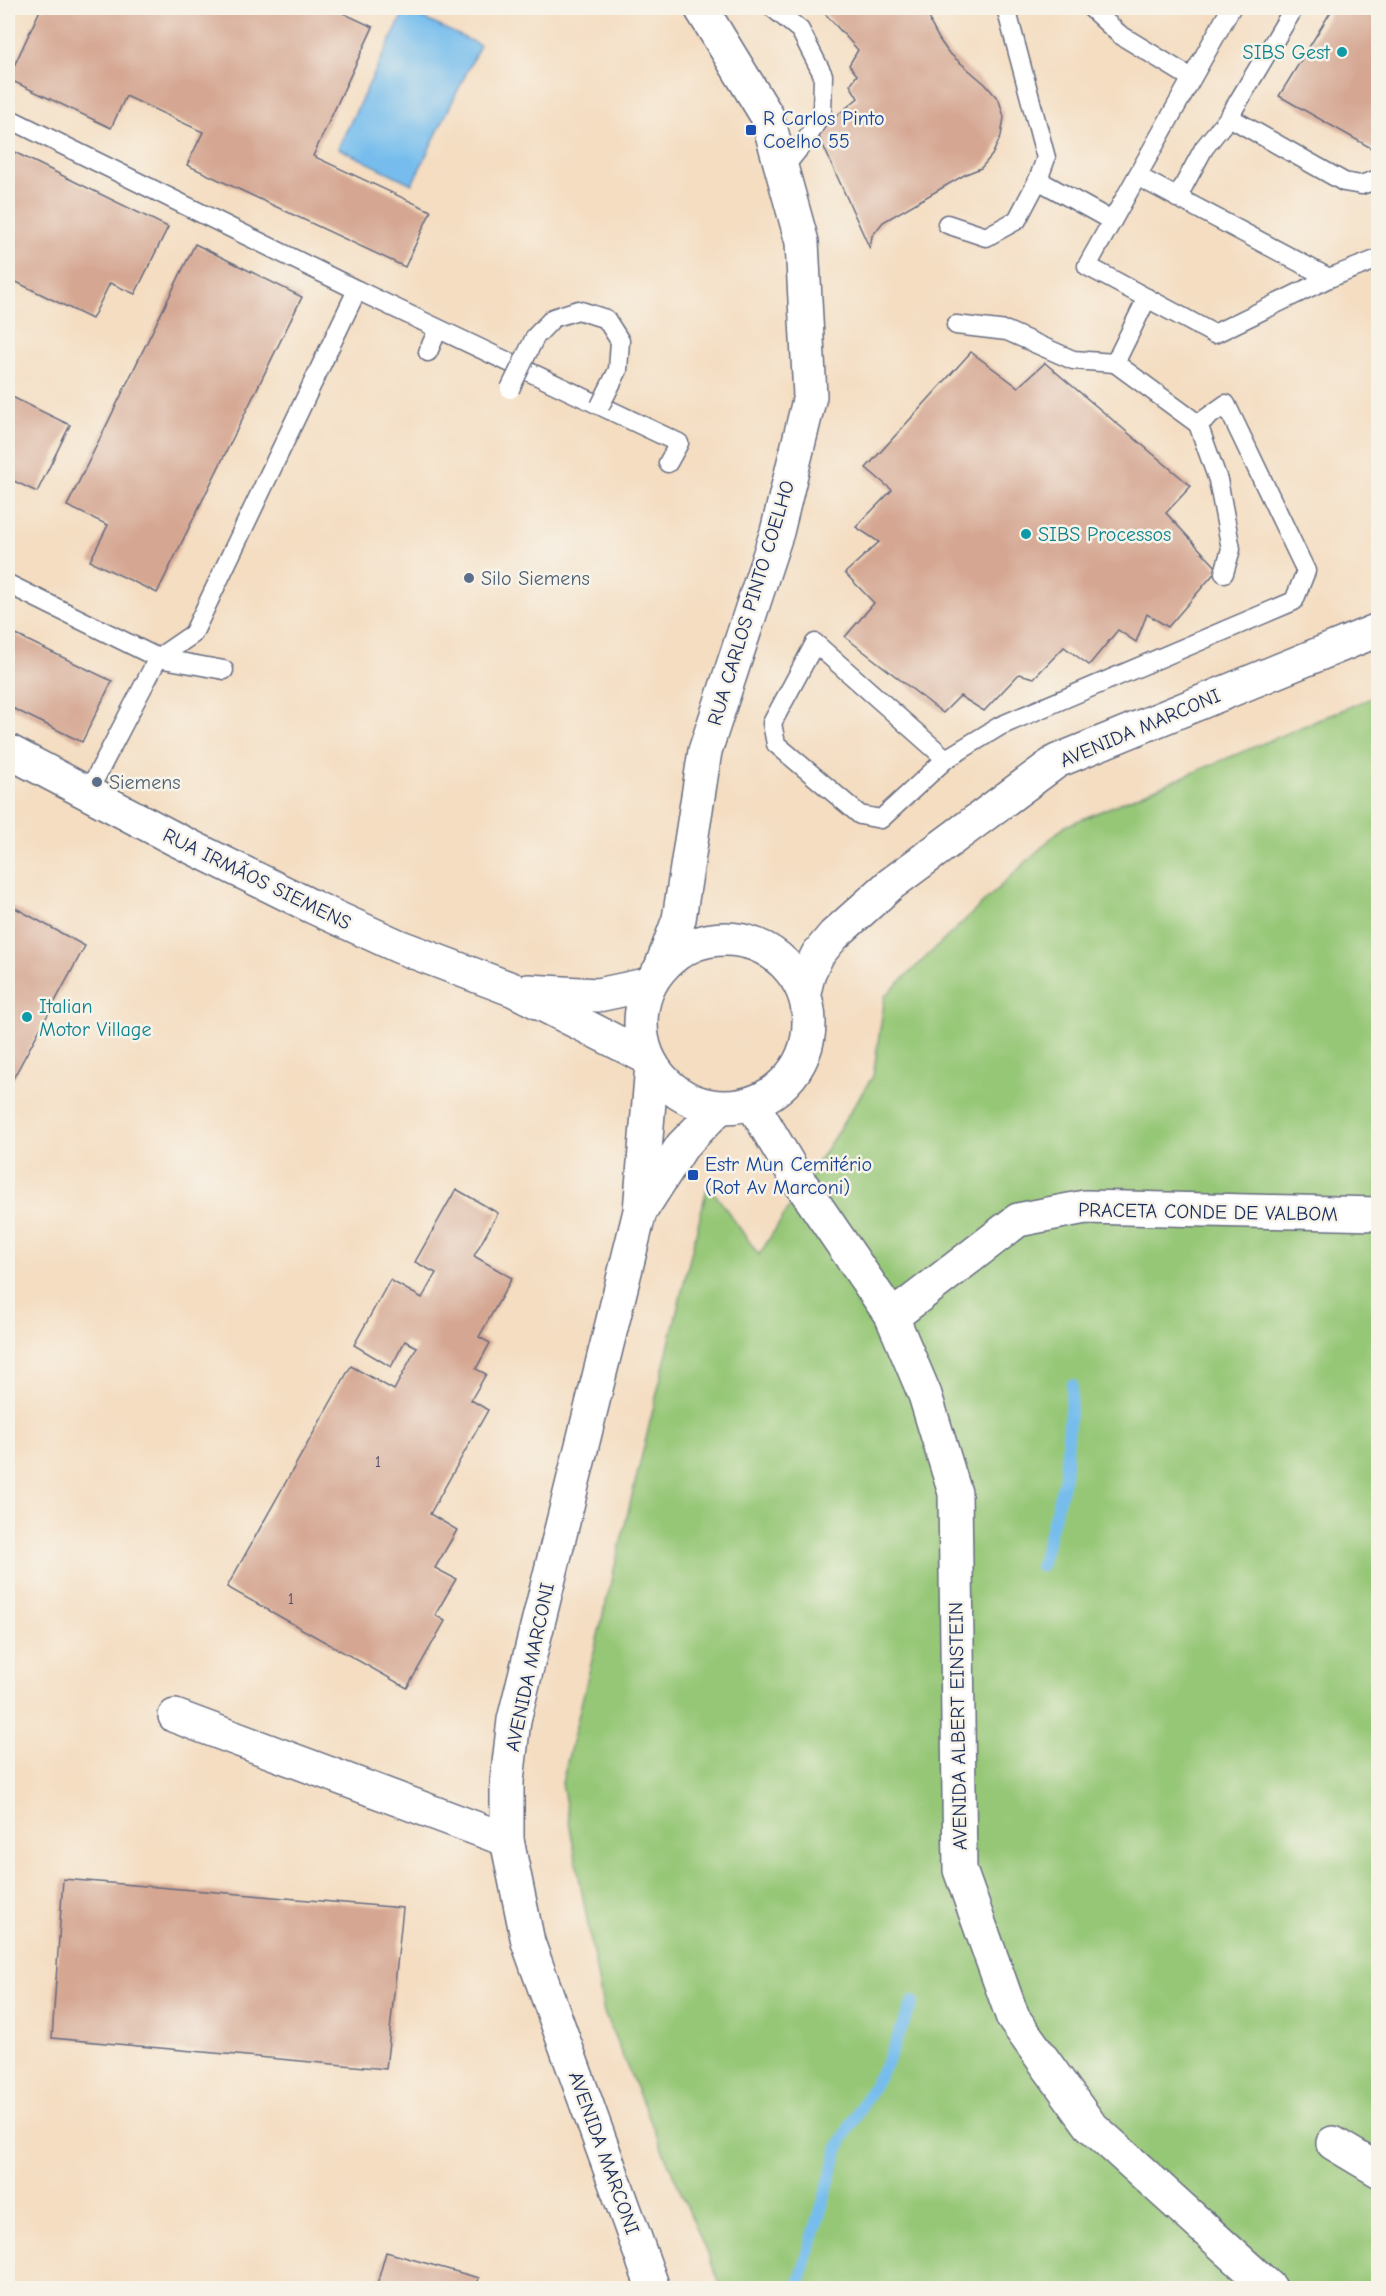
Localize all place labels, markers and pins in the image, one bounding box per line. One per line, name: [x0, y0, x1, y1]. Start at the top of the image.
place label: SIBS Gest: [1243, 41, 1331, 64]
marker: SIBS Gest: [1335, 45, 1349, 59]
place label: R Carlos Pinto Coelho 55: [763, 107, 884, 153]
marker: R Carlos Pinto Coelho 55: [744, 123, 758, 137]
place label: SIBS Processos: [1038, 523, 1171, 546]
marker: SIBS Processos: [1019, 527, 1033, 541]
place label: Silo Siemens: [481, 567, 590, 590]
marker: Silo Siemens: [462, 571, 476, 585]
place label: Siemens: [109, 771, 181, 794]
marker: Siemens: [90, 775, 104, 789]
place label: Italian Motor Village: [39, 995, 151, 1041]
marker: Italian Motor Village: [20, 1010, 34, 1024]
place label: Estr Mun Cemitério (Rot Av Marconi): [705, 1153, 872, 1199]
marker: Estr Mun Cemitério (Rot Av Marconi): [686, 1168, 700, 1182]

